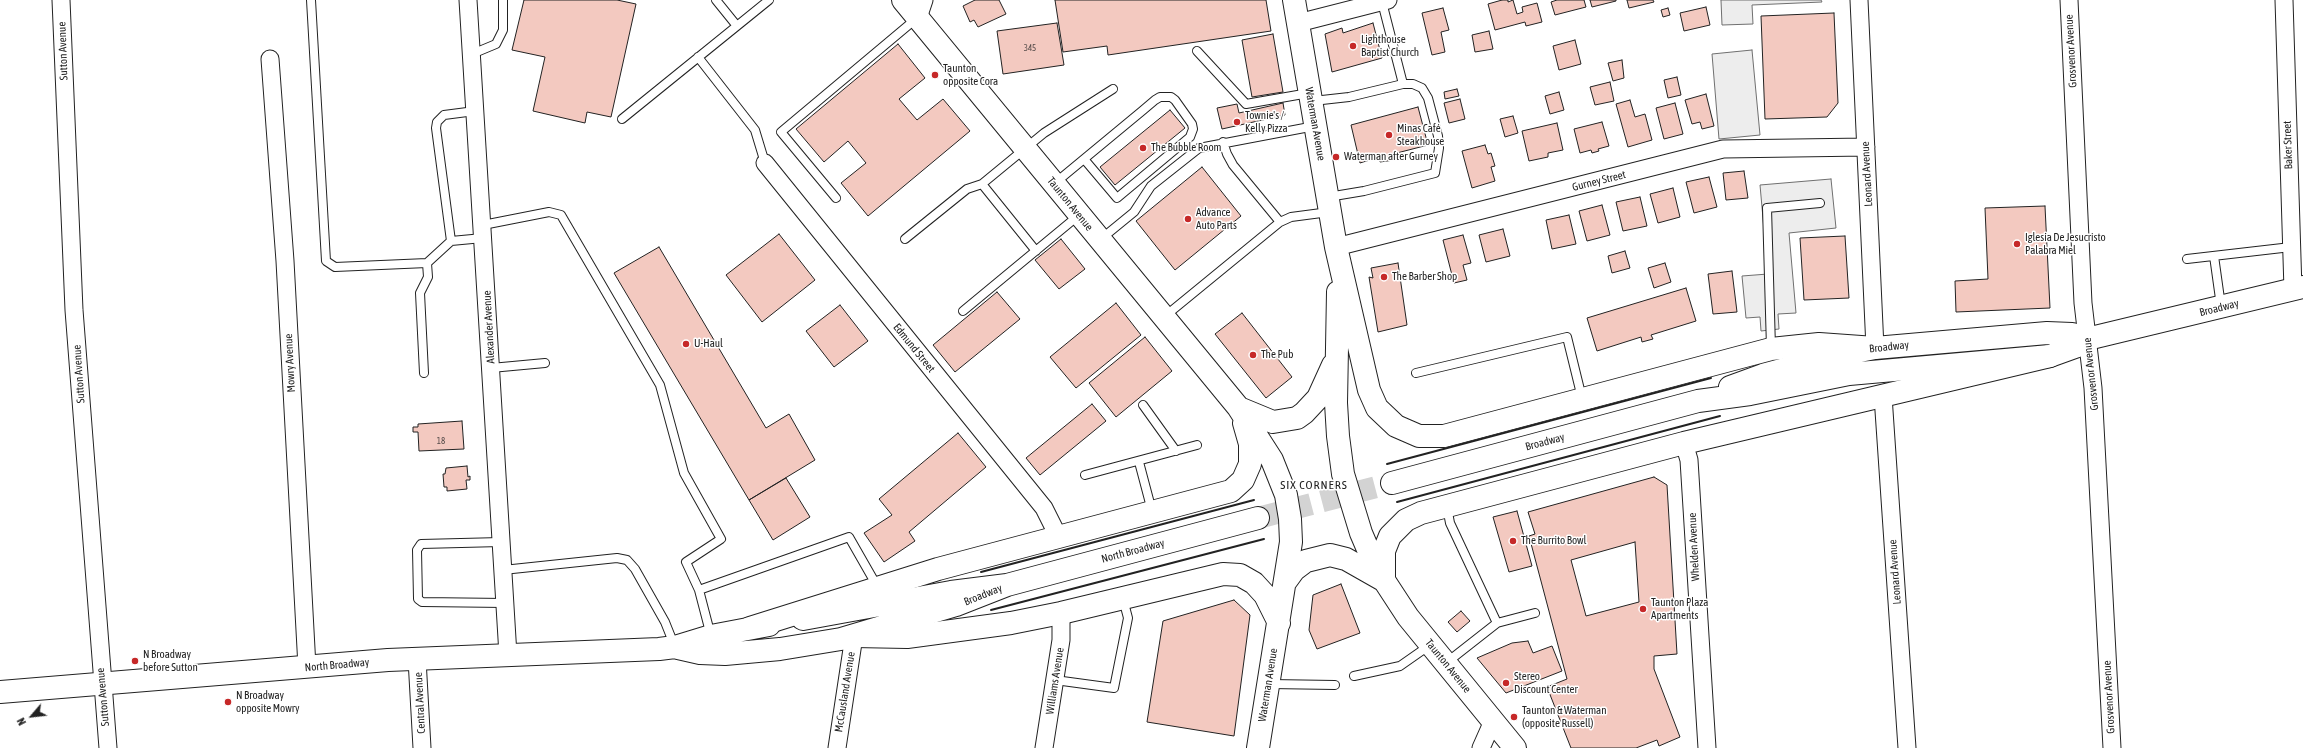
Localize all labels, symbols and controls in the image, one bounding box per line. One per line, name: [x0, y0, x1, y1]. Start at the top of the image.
street label: Grosvenor Avenue: [2062, 14, 2080, 88]
street label: Sutton Avenue: [55, 21, 71, 81]
place label: Lighthouse Baptist Church: [1361, 33, 1419, 59]
marker: Lighthouse Baptist Church: [1348, 41, 1358, 51]
house number: 345: [1024, 43, 1036, 53]
place label: Taunton opposite Cora: [943, 62, 998, 88]
marker: Taunton opposite Cora: [930, 70, 940, 80]
street label: Waterman Avenue: [1302, 86, 1328, 162]
place label: Townie's / Kelly Pizza: [1245, 109, 1288, 135]
marker: Townie's / Kelly Pizza: [1232, 117, 1242, 127]
street label: Baker Street: [2281, 120, 2295, 170]
place label: Minas Café Steakhouse: [1397, 122, 1444, 148]
marker: Minas Café Steakhouse: [1384, 130, 1394, 140]
place label: The Bubble Room: [1151, 141, 1221, 155]
street label: Leonard Avenue: [1859, 141, 1875, 207]
marker: The Bubble Room: [1138, 143, 1148, 153]
place label: Waterman after Gurney: [1344, 150, 1438, 164]
marker: Waterman after Gurney: [1331, 152, 1341, 162]
street label: Gurney Street: [1571, 168, 1627, 194]
street label: Taunton Avenue: [1044, 174, 1096, 234]
place label: Advance Auto Parts: [1196, 206, 1237, 232]
marker: Advance Auto Parts: [1183, 214, 1193, 224]
place label: Iglesia De Jesucristo Palabra Miel: [2025, 231, 2106, 257]
marker: Iglesia De Jesucristo Palabra Miel: [2012, 239, 2022, 249]
place label: The Barber Shop: [1392, 270, 1457, 284]
marker: The Barber Shop: [1379, 272, 1389, 282]
street label: Alexander Avenue: [480, 290, 498, 364]
street label: Broadway: [2198, 297, 2240, 319]
street label: Edmund Street: [890, 321, 938, 375]
street label: Mowry Avenue: [282, 333, 298, 393]
place label: U-Haul: [694, 337, 723, 351]
street label: Grosvenor Avenue: [2081, 337, 2101, 411]
street label: Broadway: [1868, 338, 1910, 356]
marker: U-Haul: [681, 339, 691, 349]
street label: Sutton Avenue: [70, 344, 88, 404]
place label: The Pub: [1261, 348, 1293, 362]
marker: The Pub: [1248, 350, 1258, 360]
street label: Broadway: [1524, 430, 1566, 454]
house number: 18: [437, 436, 445, 446]
district label: SIX CORNERS: [1280, 478, 1348, 492]
street label: Whelden Avenue: [1686, 512, 1702, 582]
place label: The Burrito Bowl: [1521, 534, 1586, 548]
street label: North Broadway: [1100, 536, 1166, 566]
marker: The Burrito Bowl: [1508, 536, 1518, 546]
street label: Leonard Avenue: [1886, 539, 1904, 605]
street label: Broadway: [962, 581, 1004, 609]
place label: Taunton Plaza Apartments: [1651, 596, 1708, 622]
marker: Taunton Plaza Apartments: [1638, 604, 1648, 614]
street label: Taunton Avenue: [1422, 636, 1474, 696]
street label: Williams Avenue: [1043, 647, 1067, 715]
street label: Waterman Avenue: [1256, 647, 1280, 723]
place label: N Broadway before Sutton: [143, 648, 198, 674]
street label: McCausland Avenue: [832, 651, 858, 733]
marker: N Broadway before Sutton: [130, 656, 140, 666]
street label: North Broadway: [304, 656, 370, 674]
street label: Grosvenor Avenue: [2100, 660, 2118, 734]
street label: Sutton Avenue: [94, 667, 112, 727]
place label: Stereo Discount Center: [1514, 670, 1578, 696]
street label: Central Avenue: [412, 672, 428, 734]
marker: Stereo Discount Center: [1501, 678, 1511, 688]
place label: N Broadway opposite Mowry: [236, 689, 300, 715]
north arrow: [12, 696, 52, 736]
marker: N Broadway opposite Mowry: [223, 697, 233, 707]
place label: Taunton & Waterman (opposite Russell): [1522, 704, 1607, 730]
marker: Taunton & Waterman (opposite Russell): [1509, 712, 1519, 722]
text: N: [15, 716, 28, 727]

